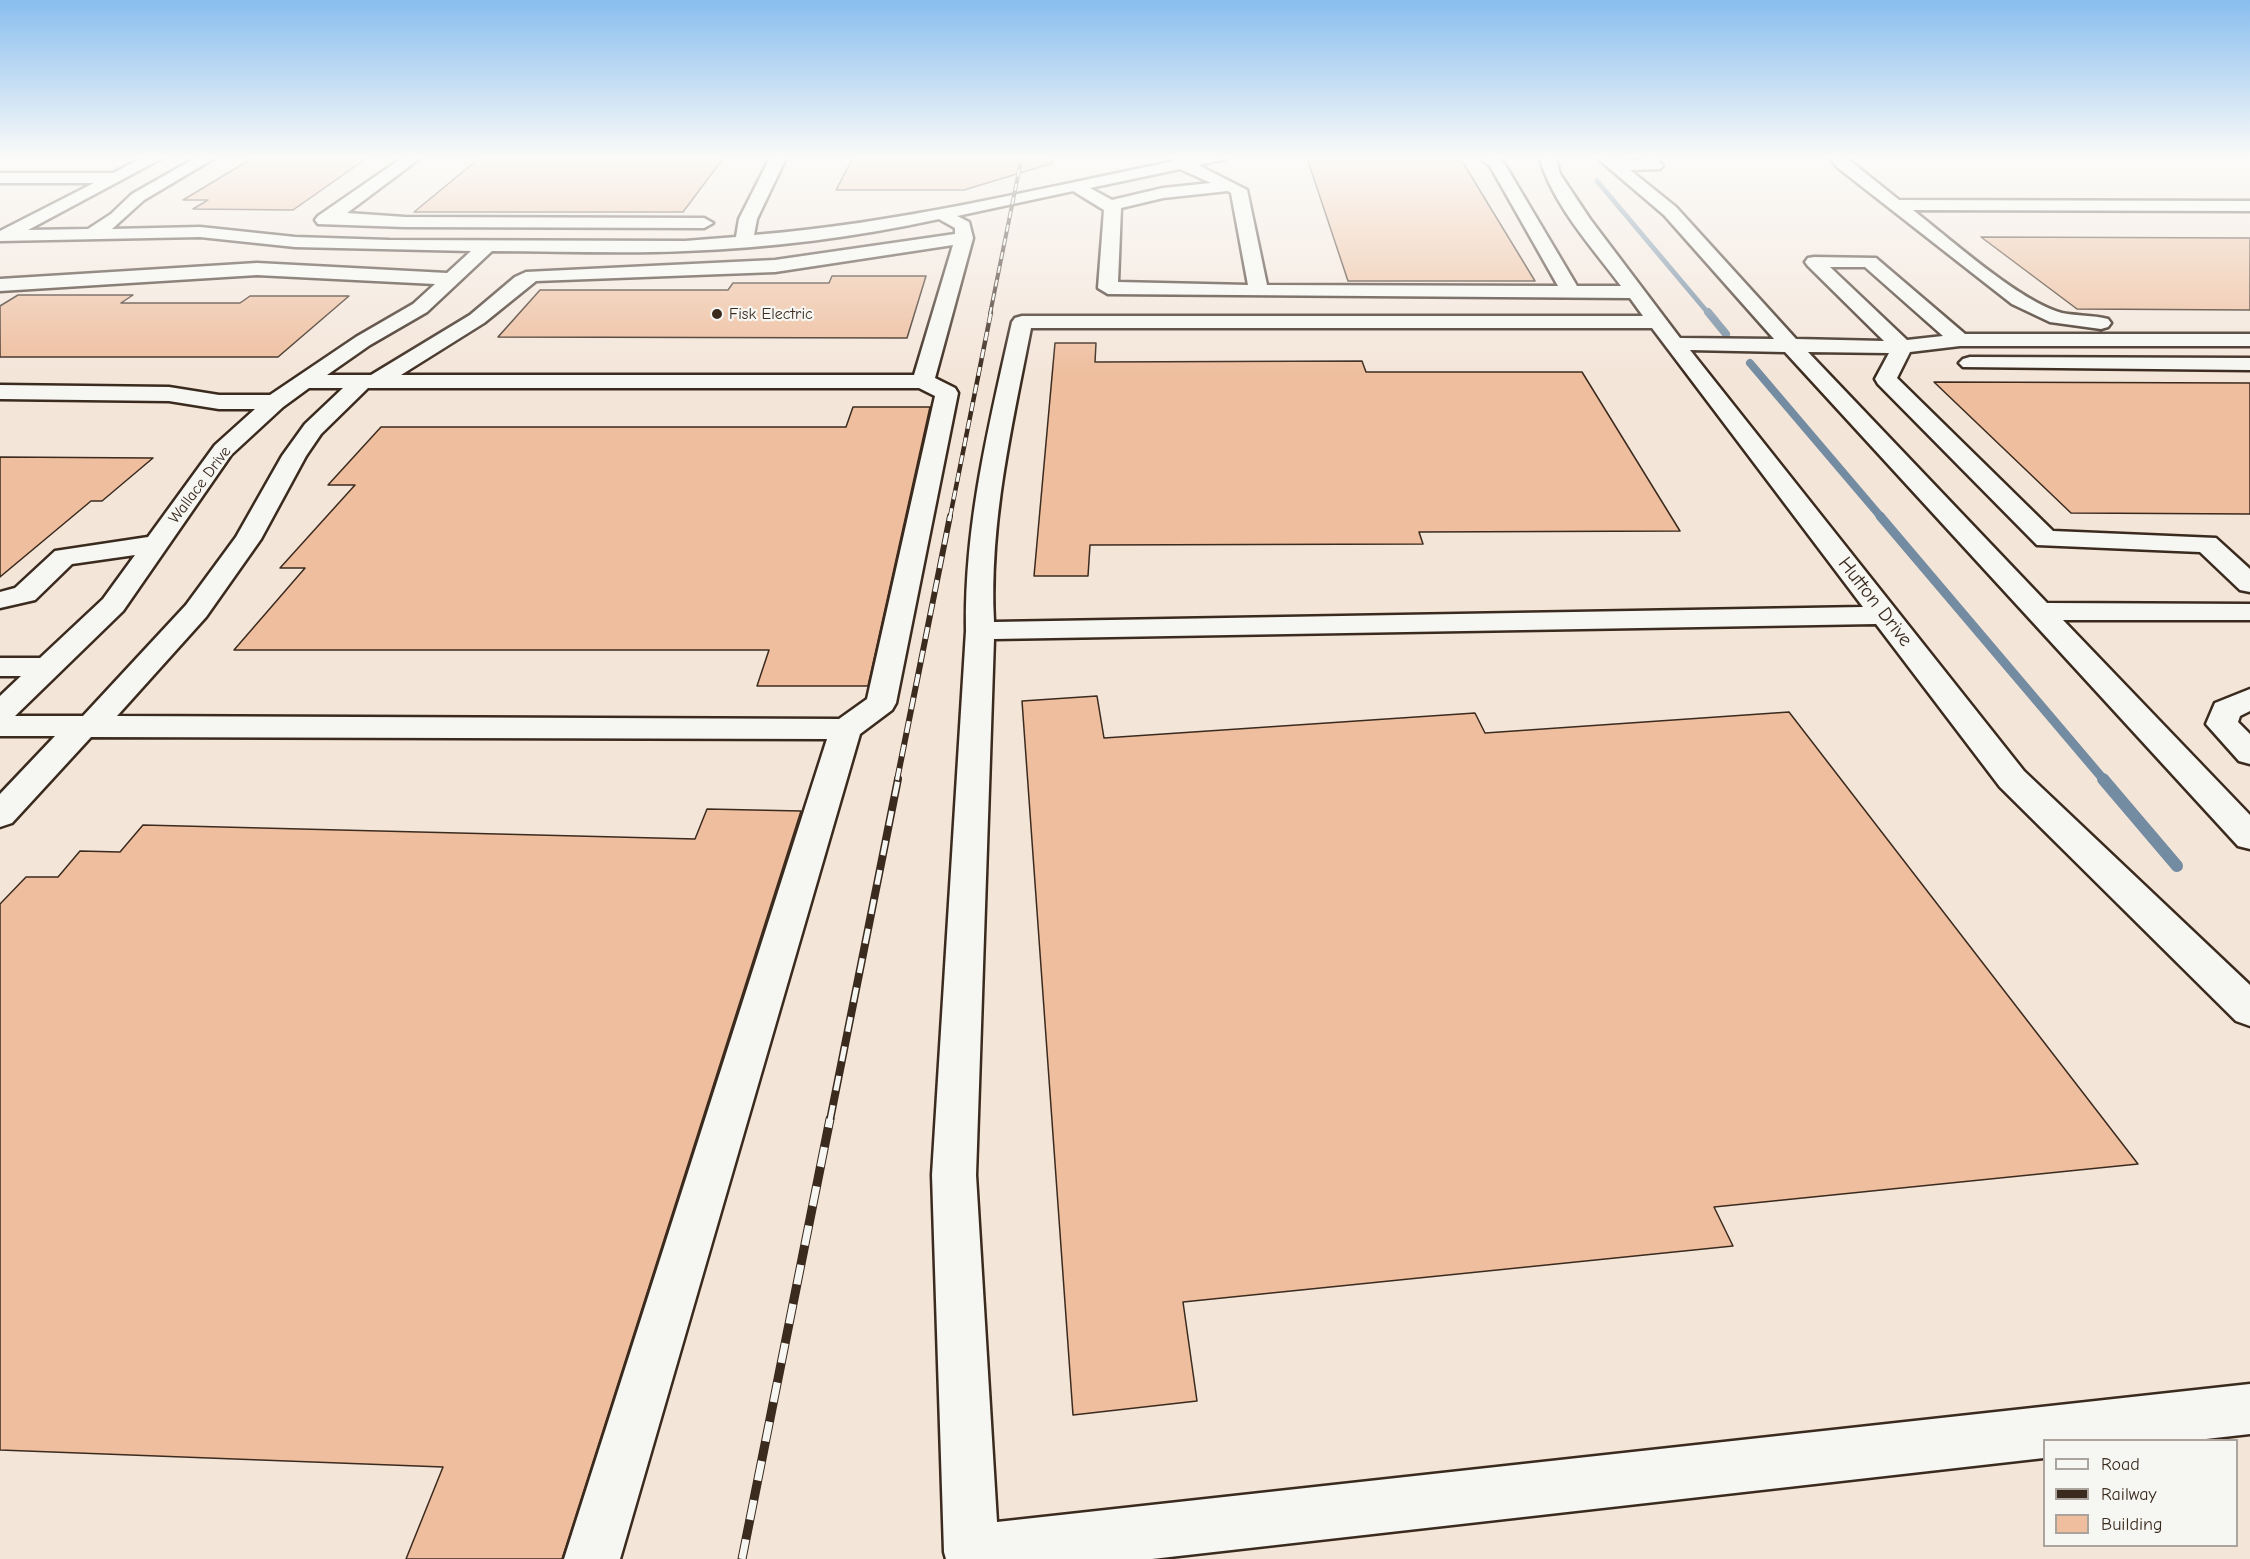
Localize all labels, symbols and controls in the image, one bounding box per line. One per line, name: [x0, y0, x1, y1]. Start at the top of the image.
place label: Fisk Electric: [729, 304, 813, 324]
marker: Fisk Electric: [710, 307, 724, 321]
street label: Wallace Drive: [165, 443, 235, 527]
street label: Hutton Drive: [1833, 552, 1917, 652]
legend: [2043, 1439, 2238, 1547]
text: Road: [2101, 1454, 2140, 1475]
text: Railway: [2101, 1484, 2157, 1505]
text: Building: [2101, 1514, 2163, 1535]

